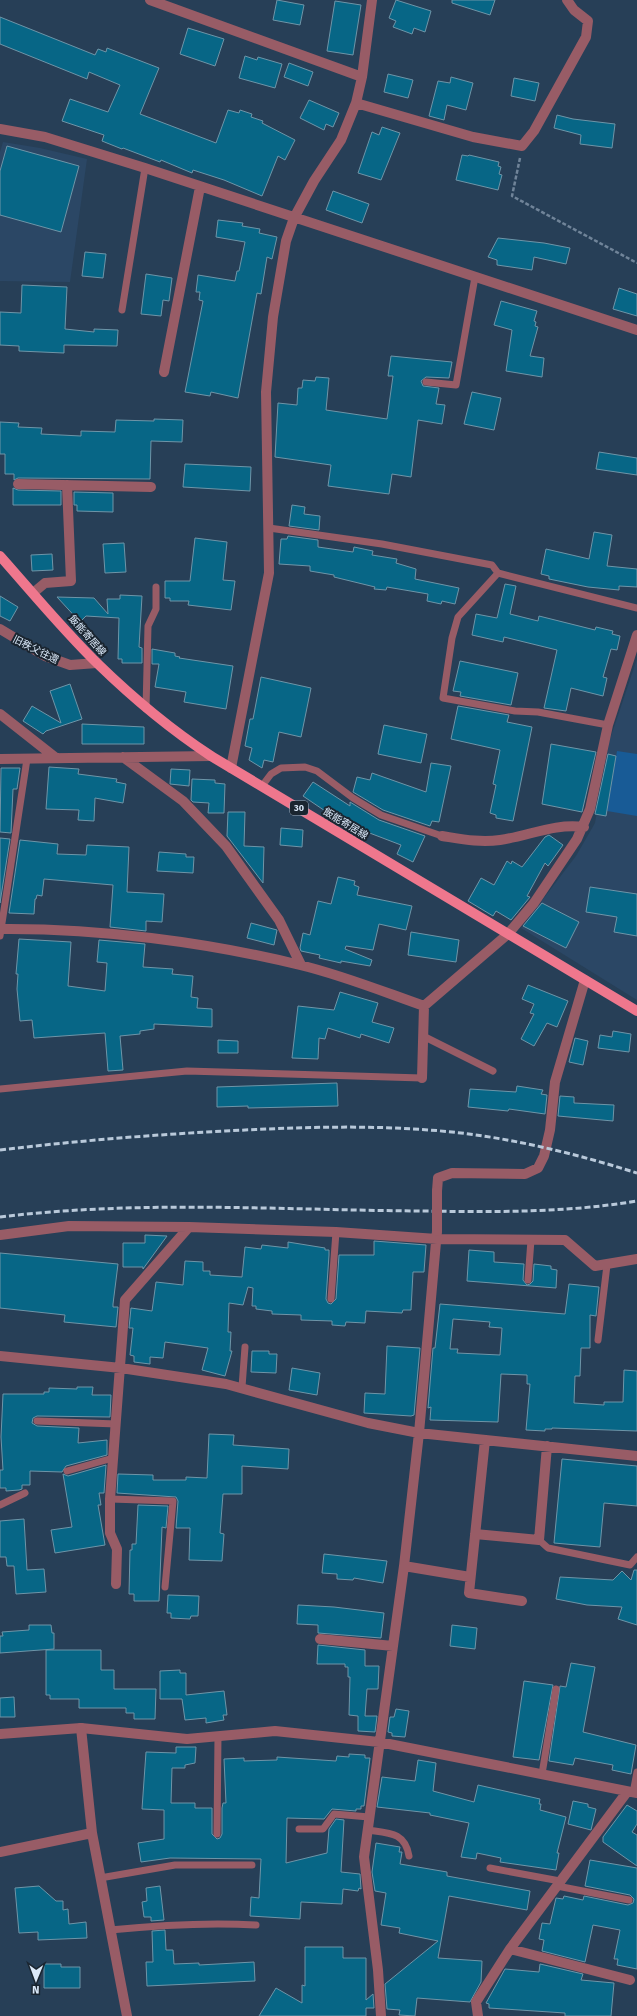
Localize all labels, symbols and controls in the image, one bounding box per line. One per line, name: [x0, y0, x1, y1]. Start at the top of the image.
street label: 飯能寄居線: [66, 613, 108, 658]
street label: 旧秩父往還: [11, 633, 61, 667]
road number: 30: [290, 801, 308, 815]
street label: 飯能寄居線: [321, 806, 370, 842]
north arrow: [16, 1960, 56, 2000]
text: N: [32, 1983, 40, 1996]

